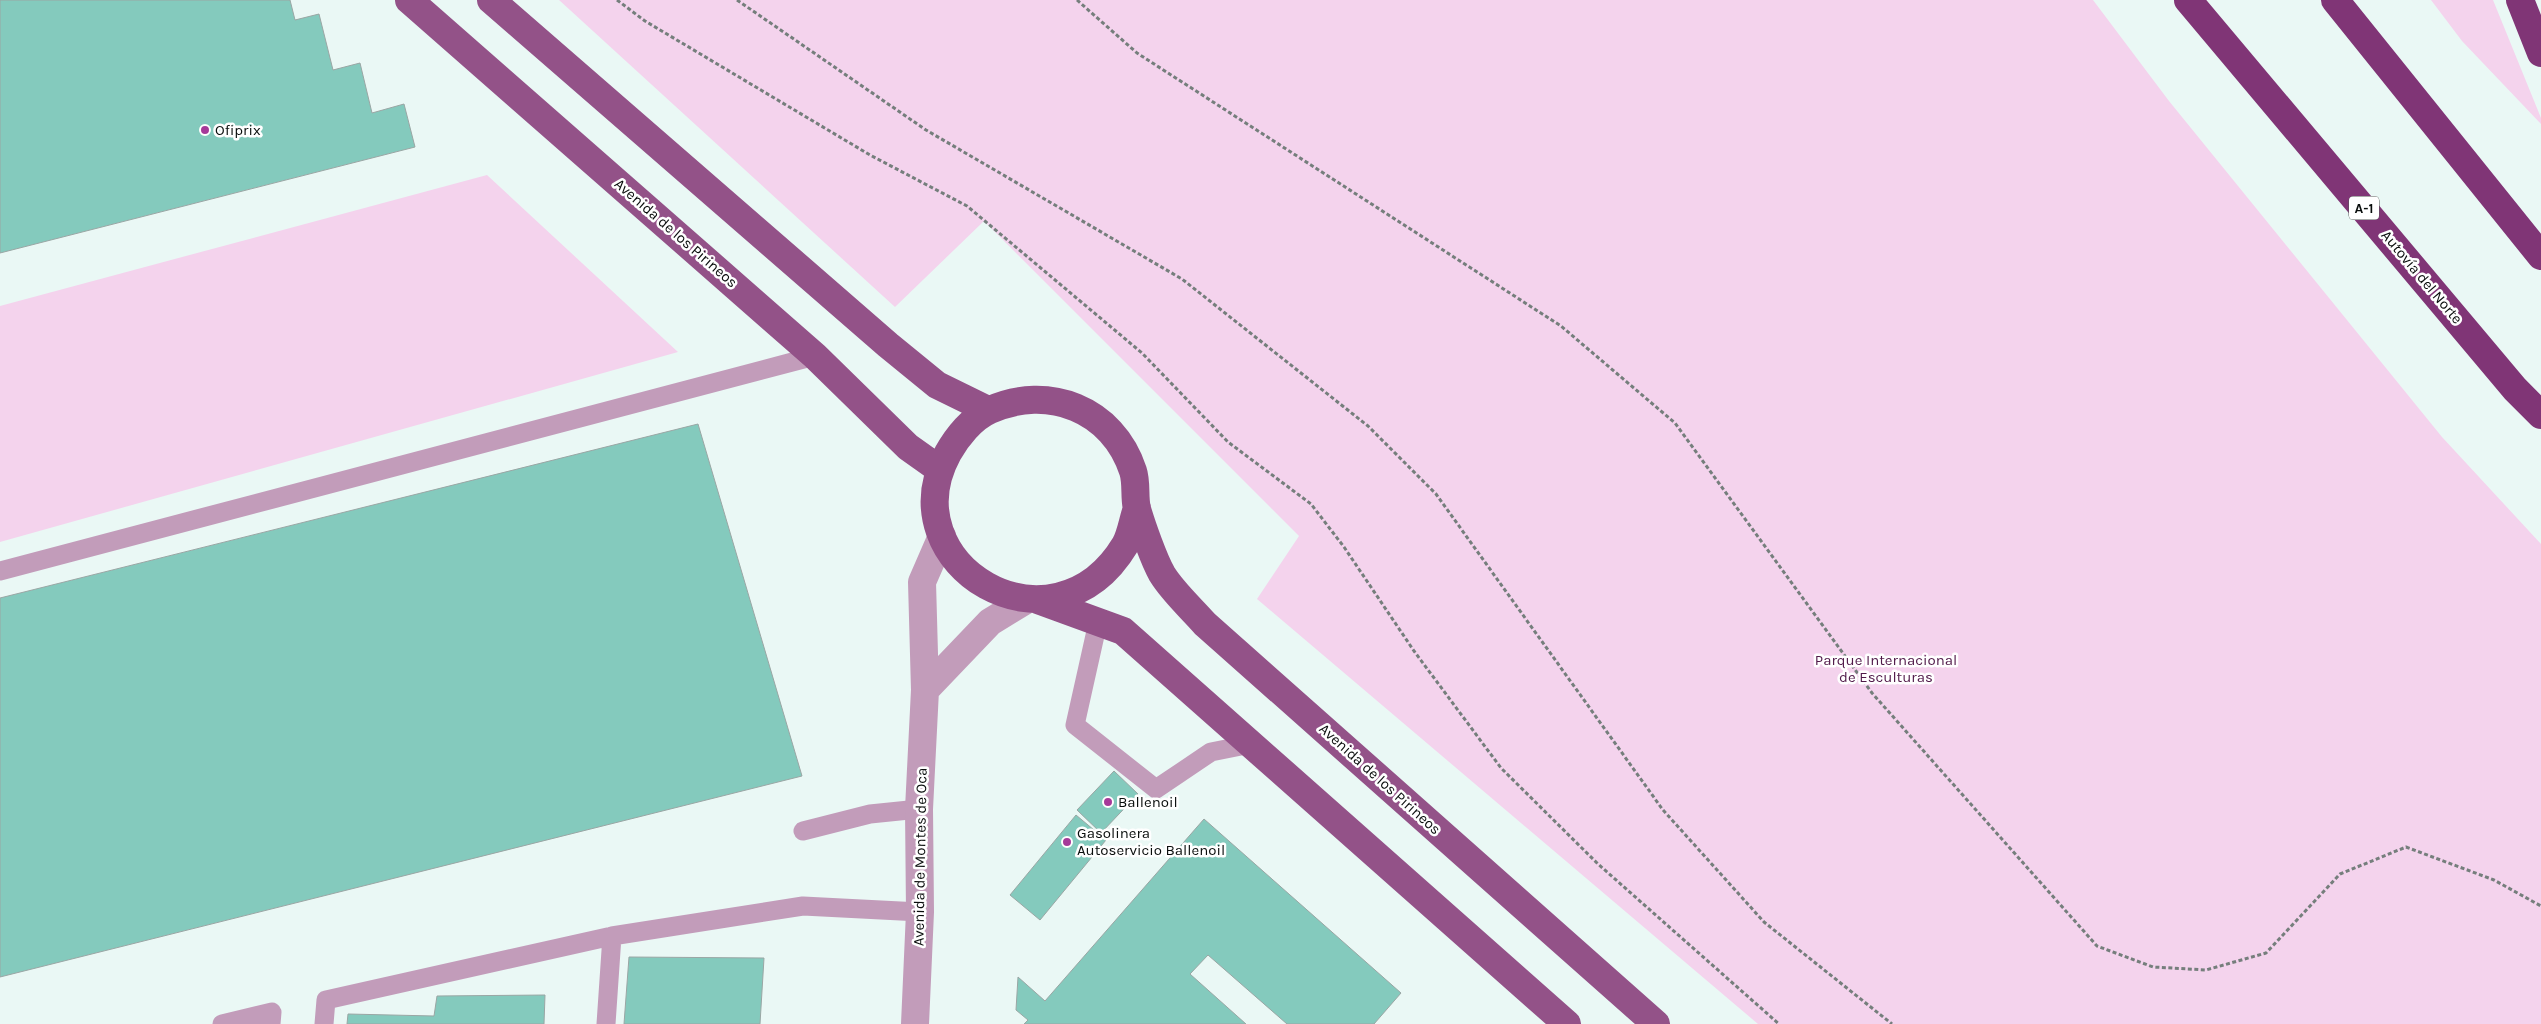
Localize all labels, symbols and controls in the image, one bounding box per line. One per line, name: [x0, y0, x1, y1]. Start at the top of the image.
place label: Ofiprix: [215, 121, 261, 139]
marker: Ofiprix: [199, 124, 211, 136]
street label: Avenida de los Pirineos: [611, 175, 741, 291]
road number: A-1: [2349, 197, 2379, 220]
street label: Autovía del Norte: [2378, 226, 2466, 328]
park label: Parque Internacional de Esculturas: [1815, 651, 1957, 686]
street label: Avenida de los Pirineos: [1316, 720, 1444, 838]
street label: Avenida de Montes de Oca: [909, 768, 931, 946]
place label: Ballenoil: [1118, 793, 1178, 811]
marker: Ballenoil: [1102, 796, 1114, 808]
place label: Gasolinera Autoservicio Ballenoil: [1077, 824, 1225, 859]
marker: Gasolinera Autoservicio Ballenoil: [1061, 836, 1073, 848]

